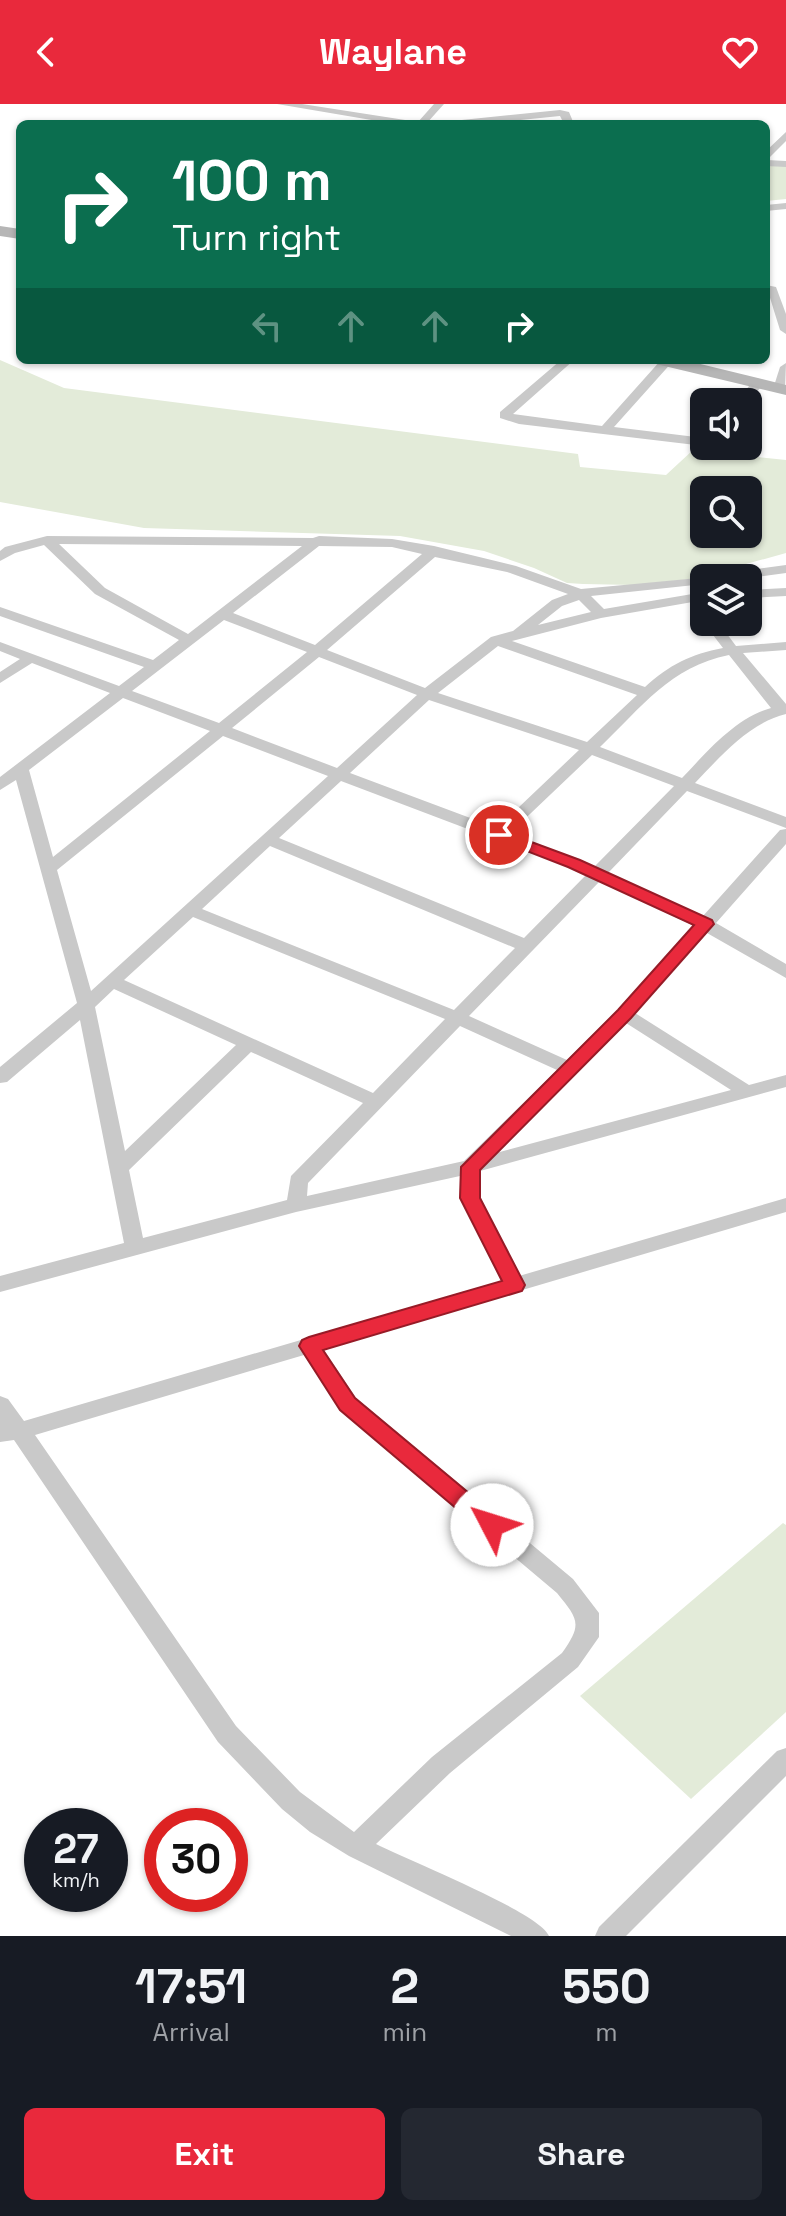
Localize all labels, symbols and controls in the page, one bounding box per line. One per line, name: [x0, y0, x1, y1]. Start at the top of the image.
text: Waylane: [319, 29, 467, 75]
icon: back: [24, 30, 68, 74]
icon: heart: [718, 30, 762, 74]
text: 100 m: [172, 145, 332, 216]
icon: right: [40, 152, 144, 256]
text: Turn right: [172, 215, 341, 261]
icon: left: [245, 304, 289, 348]
icon: ahead: [329, 304, 373, 348]
icon: ahead: [413, 304, 457, 348]
icon: right: [497, 304, 541, 348]
map controls: [690, 388, 762, 636]
button: sound: [690, 388, 762, 460]
button: search: [690, 476, 762, 548]
button: layers: [690, 564, 762, 636]
pin: [465, 801, 533, 869]
icon: arrive: [477, 813, 521, 857]
position arrow: [450, 1483, 534, 1567]
speed limit sign: 30: [144, 1808, 248, 1912]
text: 27: [53, 1824, 99, 1875]
text: km/h: [52, 1867, 100, 1893]
text: 17:51: [135, 1956, 247, 2017]
text: 2: [391, 1956, 419, 2017]
text: 550: [562, 1956, 651, 2017]
text: Arrival: [153, 2015, 230, 2049]
text: min: [382, 2015, 427, 2049]
text: m: [595, 2015, 618, 2049]
button: Exit: [24, 2108, 385, 2200]
button: Share: [401, 2108, 762, 2200]

